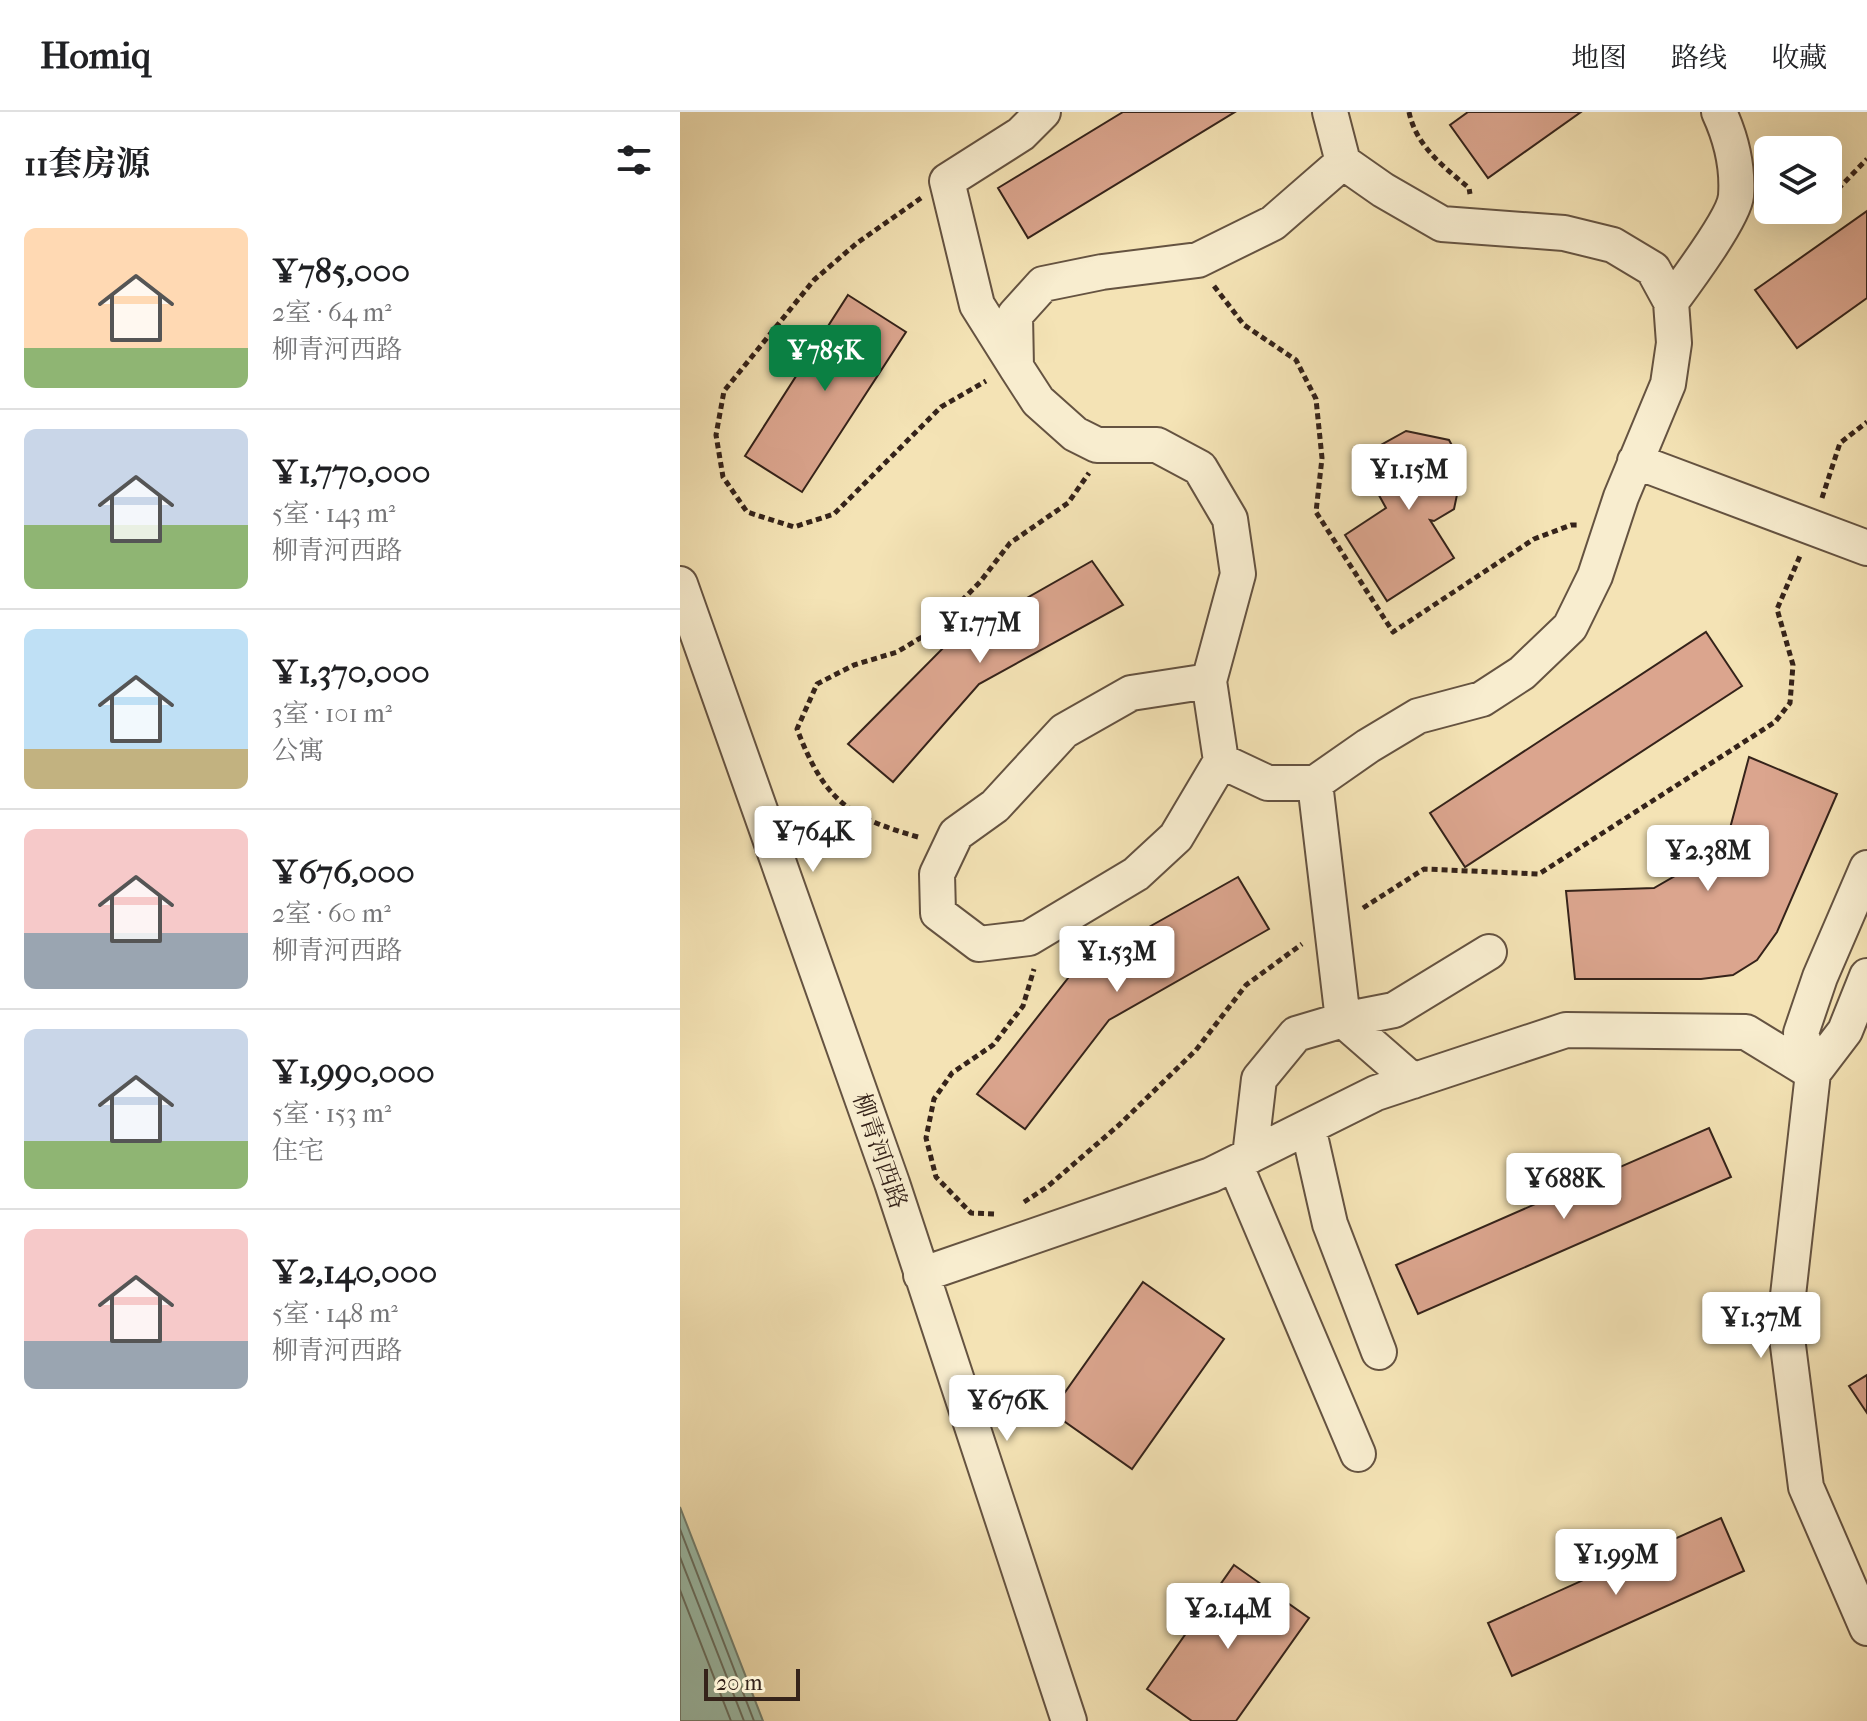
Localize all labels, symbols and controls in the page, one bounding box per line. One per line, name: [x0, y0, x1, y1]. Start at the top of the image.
text: Homiq: [40, 33, 151, 78]
text: 地图: [1571, 41, 1627, 74]
text: 路线: [1671, 41, 1727, 74]
text: 收藏: [1771, 41, 1827, 74]
map controls: [1754, 136, 1842, 224]
button: layers: [1754, 136, 1842, 224]
icon: filters: [612, 138, 656, 182]
text: 11套房源: [24, 144, 150, 184]
text: ¥785,000: [272, 251, 410, 291]
icon: home: [88, 260, 184, 356]
text: 2室 · 64 m²: [272, 297, 392, 328]
pin: ¥785K: [769, 325, 881, 393]
text: 柳青河西路: [272, 334, 402, 365]
text: ¥785K: [787, 335, 863, 366]
pin: ¥1.15M: [1344, 444, 1474, 512]
text: ¥1,770,000: [272, 452, 431, 492]
text: ¥1.15M: [1370, 454, 1448, 485]
icon: home: [88, 461, 184, 557]
text: 5室 · 143 m²: [272, 498, 395, 529]
text: 柳青河西路: [272, 535, 402, 566]
pin: ¥1.77M: [915, 597, 1045, 665]
text: ¥1.77M: [939, 607, 1021, 638]
text: ¥1,370,000: [272, 652, 430, 692]
icon: home: [88, 661, 184, 757]
text: 3室 · 101 m²: [272, 698, 392, 729]
text: 公寓: [272, 735, 324, 766]
pin: ¥764K: [757, 806, 869, 874]
text: ¥764K: [773, 816, 854, 847]
pin: ¥2.38M: [1643, 825, 1773, 893]
text: ¥2.38M: [1665, 835, 1751, 866]
text: ¥676,000: [272, 852, 415, 892]
icon: home: [88, 861, 184, 957]
text: 2室 · 60 m²: [272, 898, 391, 929]
pin: ¥1.53M: [1052, 926, 1182, 994]
text: 柳青河西路: [272, 935, 402, 966]
text: ¥1.53M: [1077, 936, 1157, 967]
text: ¥1,990,000: [272, 1052, 435, 1092]
icon: home: [88, 1061, 184, 1157]
street label: 柳青河西路: [847, 1090, 913, 1212]
text: 5室 · 153 m²: [272, 1098, 391, 1129]
text: 住宅: [272, 1135, 324, 1166]
pin: ¥688K: [1508, 1153, 1620, 1221]
text: ¥688K: [1524, 1163, 1604, 1194]
text: ¥2,140,000: [272, 1252, 437, 1292]
icon: home: [88, 1261, 184, 1357]
pin: ¥1.37M: [1696, 1292, 1826, 1360]
text: 5室 · 148 m²: [272, 1298, 398, 1329]
text: ¥1.37M: [1720, 1302, 1802, 1333]
text: 柳青河西路: [272, 1335, 402, 1366]
pin: ¥676K: [951, 1375, 1063, 1443]
text: ¥676K: [967, 1385, 1047, 1416]
pin: ¥1.99M: [1551, 1529, 1681, 1597]
text: ¥1.99M: [1573, 1539, 1659, 1570]
pin: ¥2.14M: [1163, 1583, 1293, 1651]
text: ¥2.14M: [1184, 1593, 1272, 1624]
scale bar: [704, 1665, 800, 1701]
text: 20 m: [716, 1670, 762, 1696]

